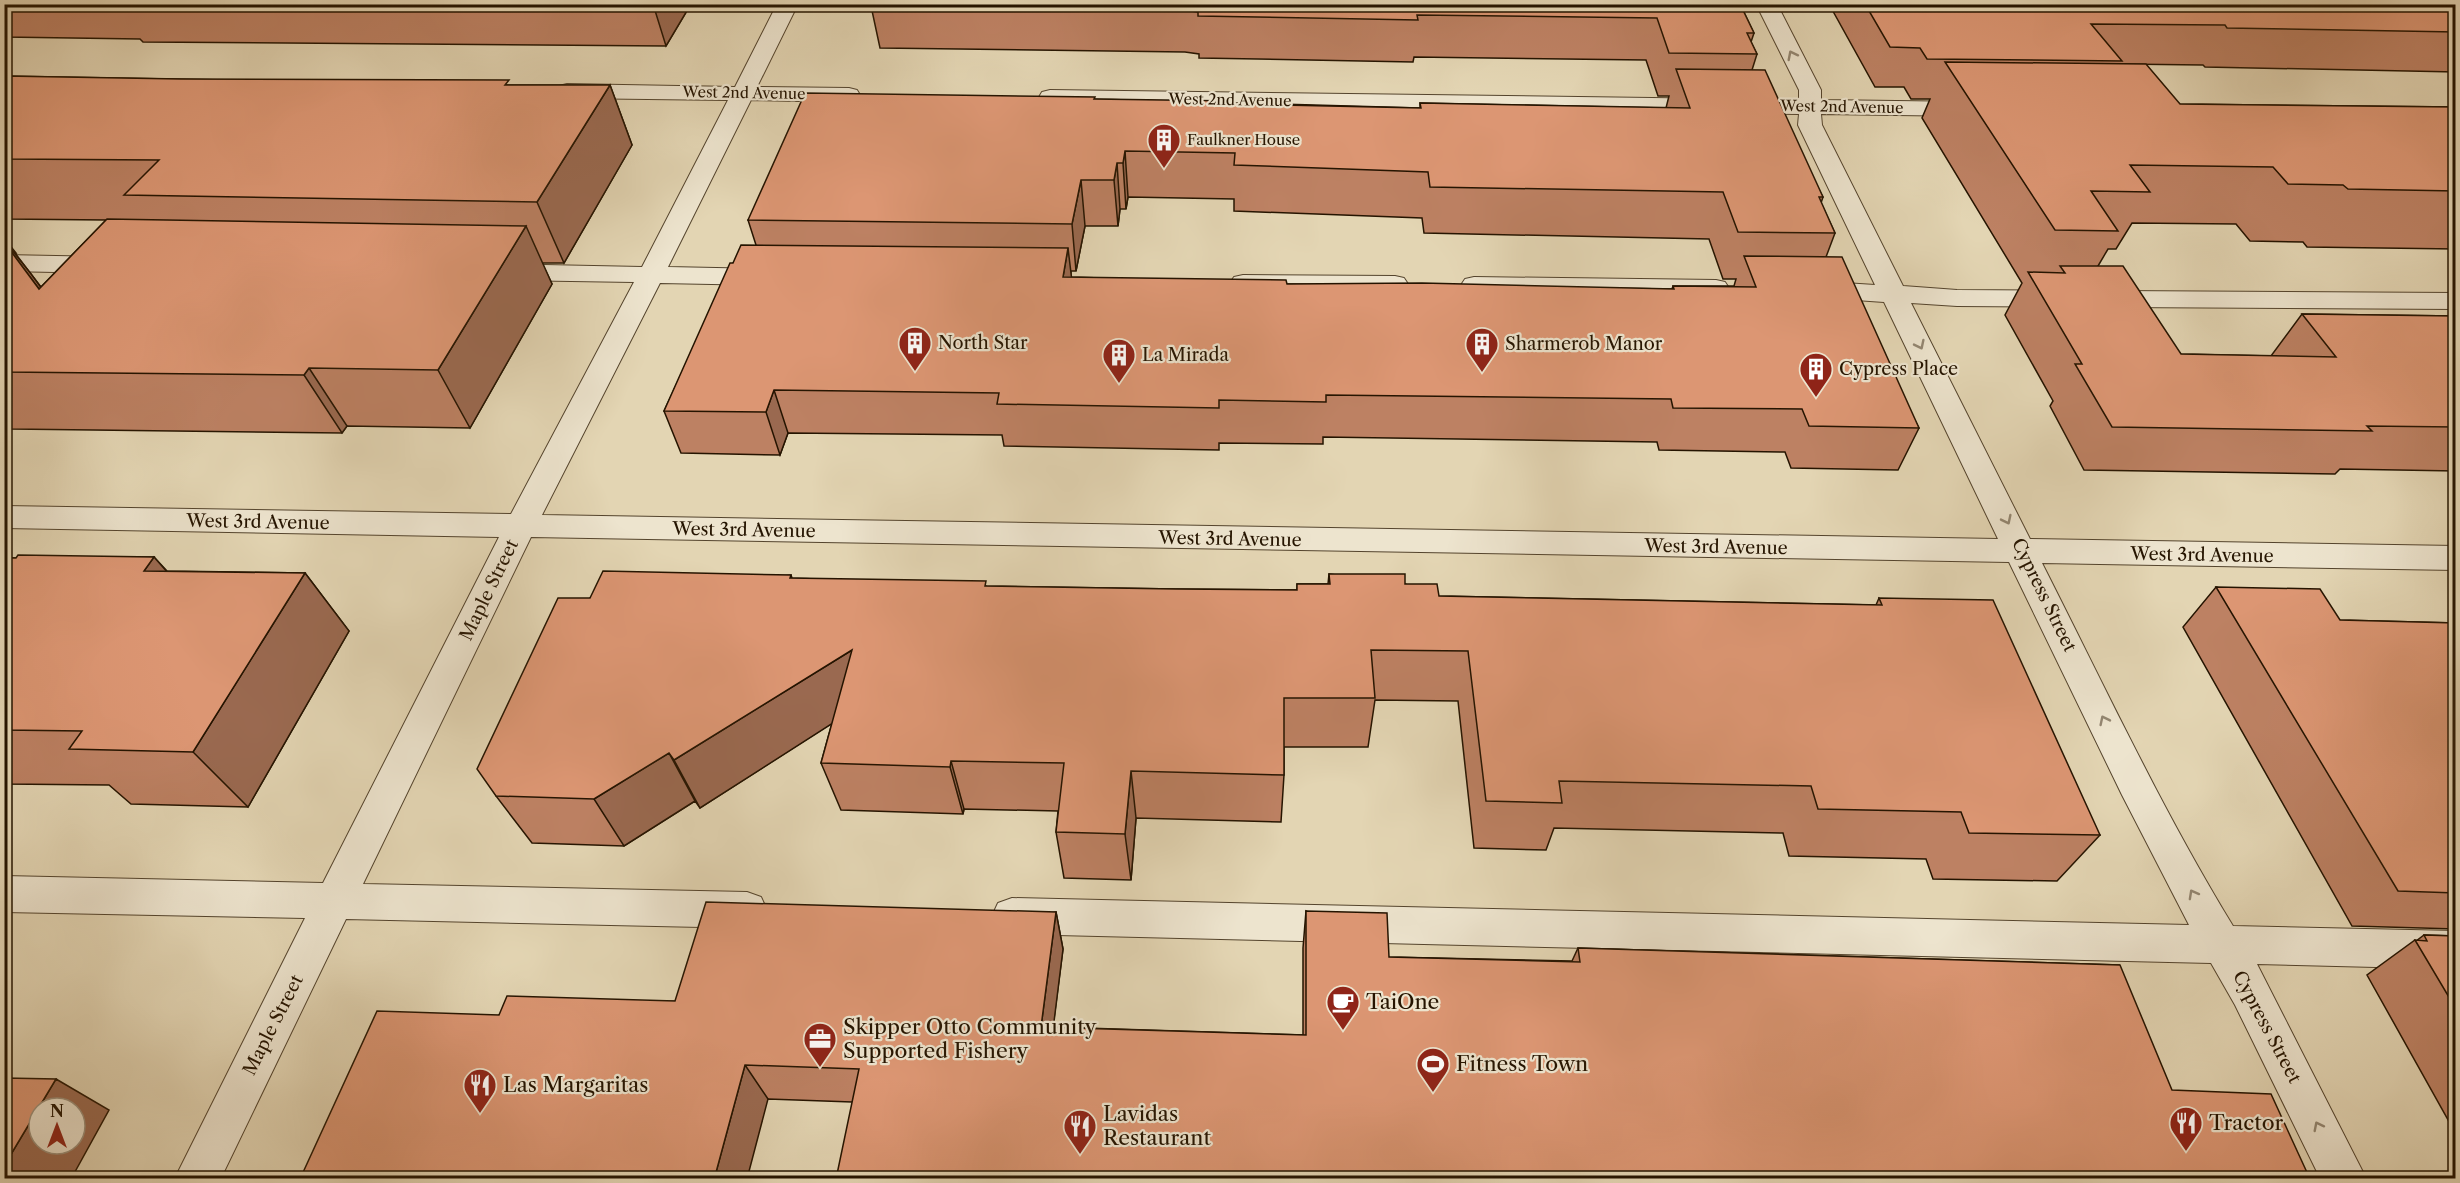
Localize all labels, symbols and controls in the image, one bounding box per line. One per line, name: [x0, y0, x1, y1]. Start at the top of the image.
one-way arrow: [1788, 50, 1799, 61]
street label: West 2nd Avenue: [681, 82, 806, 103]
street label: West 2nd Avenue: [1167, 89, 1292, 110]
street label: West 2nd Avenue: [1779, 96, 1904, 117]
building icon: Faulkner House: [1146, 122, 1182, 169]
place label: Faulkner House: [1187, 130, 1300, 149]
building icon: North Star: [897, 325, 933, 372]
building icon: Sharmerob Manor: [1464, 326, 1500, 373]
place label: North Star: [938, 332, 1028, 354]
place label: Sharmerob Manor: [1505, 333, 1663, 355]
building icon: La Mirada: [1101, 337, 1137, 384]
one-way arrow: [1913, 339, 1924, 350]
place label: La Mirada: [1142, 344, 1229, 366]
building icon: Cypress Place: [1798, 351, 1834, 398]
place label: Cypress Place: [1839, 358, 1958, 380]
street label: West 3rd Avenue: [185, 510, 330, 534]
one-way arrow: [1999, 513, 2011, 524]
street label: West 3rd Avenue: [671, 518, 816, 542]
street label: West 3rd Avenue: [1157, 527, 1302, 551]
street label: Cypress Street: [2007, 534, 2081, 656]
street label: Maple Street: [455, 535, 523, 644]
street label: West 3rd Avenue: [1643, 535, 1788, 559]
street label: West 3rd Avenue: [2129, 543, 2274, 567]
one-way arrow: [2100, 716, 2112, 727]
one-way arrow: [2189, 890, 2200, 900]
street label: Cypress Street: [2228, 967, 2306, 1087]
street label: Maple Street: [238, 970, 308, 1079]
cafe icon: TaiOne: [1325, 984, 1361, 1031]
place label: TaiOne: [1366, 989, 1439, 1014]
place label: Skipper Otto Community Supported Fishery: [843, 1014, 1097, 1063]
office icon: Skipper Otto Community Supported Fishery: [802, 1021, 838, 1068]
sports icon: Fitness Town: [1415, 1046, 1451, 1093]
place label: Fitness Town: [1456, 1051, 1588, 1076]
restaurant icon: Las Margaritas: [462, 1067, 498, 1114]
place label: Las Margaritas: [503, 1072, 648, 1097]
north arrow: [27, 1096, 87, 1156]
text: N: [50, 1101, 64, 1121]
place label: Lavidas Restaurant: [1103, 1101, 1211, 1150]
restaurant icon: Tractor: [2168, 1105, 2204, 1152]
restaurant icon: Lavidas Restaurant: [1062, 1108, 1098, 1155]
place label: Tractor: [2209, 1110, 2284, 1135]
one-way arrow: [2314, 1122, 2325, 1133]

